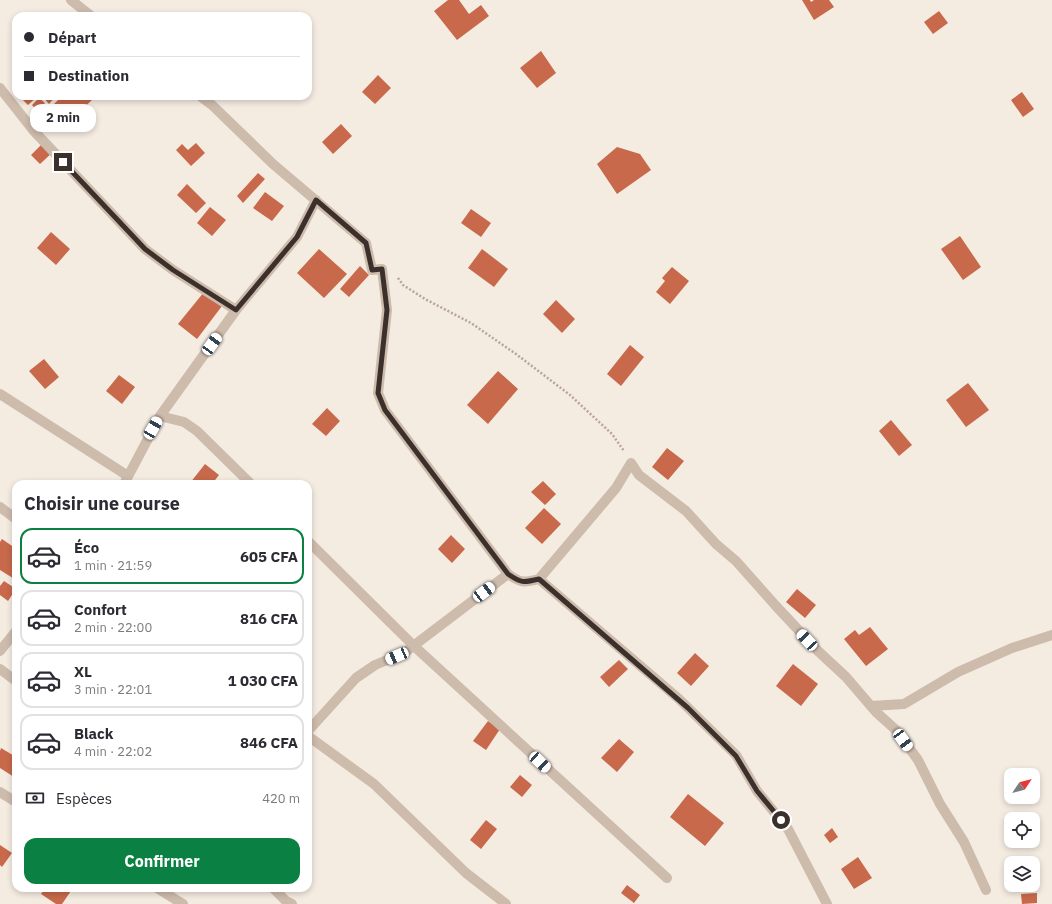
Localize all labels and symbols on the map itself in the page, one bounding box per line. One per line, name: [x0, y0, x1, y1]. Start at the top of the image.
callout: 2 min: [30, 104, 96, 132]
route end: [54, 153, 72, 171]
car: [200, 331, 224, 357]
car: [142, 415, 164, 441]
car: [471, 580, 497, 604]
car: [794, 627, 820, 653]
car: [384, 646, 410, 666]
car: [891, 727, 915, 753]
car: [527, 749, 553, 775]
north arrow: [1004, 768, 1040, 804]
route start: [772, 811, 790, 829]

